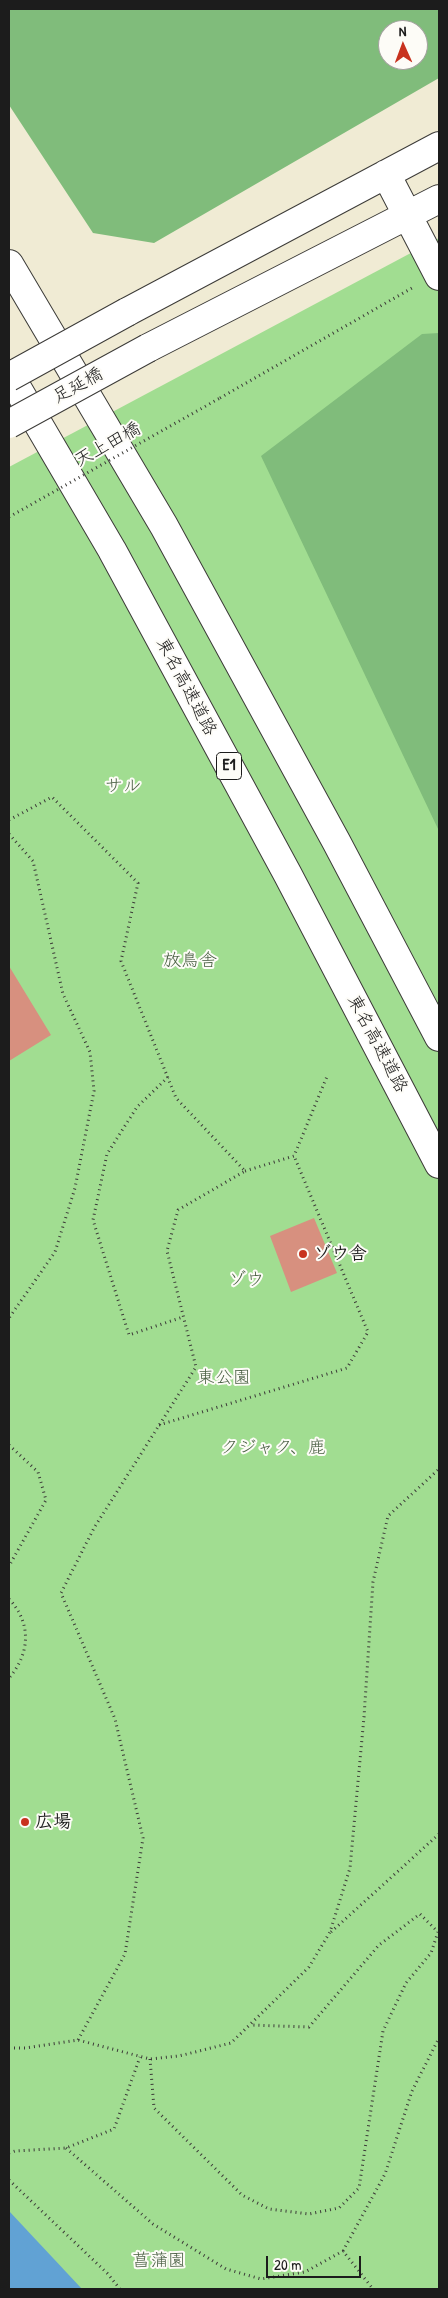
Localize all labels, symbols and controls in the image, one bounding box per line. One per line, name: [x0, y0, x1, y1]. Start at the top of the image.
north arrow: [378, 20, 428, 70]
text: N: [398, 21, 407, 40]
street label: 足延橋: [49, 363, 107, 409]
street label: 天上田橋: [71, 418, 145, 472]
street label: 東名高速道路: [151, 634, 221, 740]
road number: E1: [216, 752, 242, 779]
park label: サル: [105, 775, 141, 797]
park label: 放鳥舎: [163, 950, 217, 972]
street label: 東名高速道路: [342, 991, 412, 1097]
place label: ゾウ舎: [313, 1243, 367, 1265]
marker: ゾウ舎: [297, 1248, 309, 1260]
park label: ゾウ: [228, 1269, 264, 1291]
park label: 東公園: [197, 1367, 251, 1389]
park label: クジャク、鹿: [220, 1437, 326, 1459]
place label: 広場: [35, 1811, 71, 1833]
marker: 広場: [19, 1816, 31, 1828]
scale bar: [268, 2246, 363, 2278]
park label: 菖蒲園: [132, 2250, 186, 2272]
text: 20 m: [274, 2254, 301, 2275]

